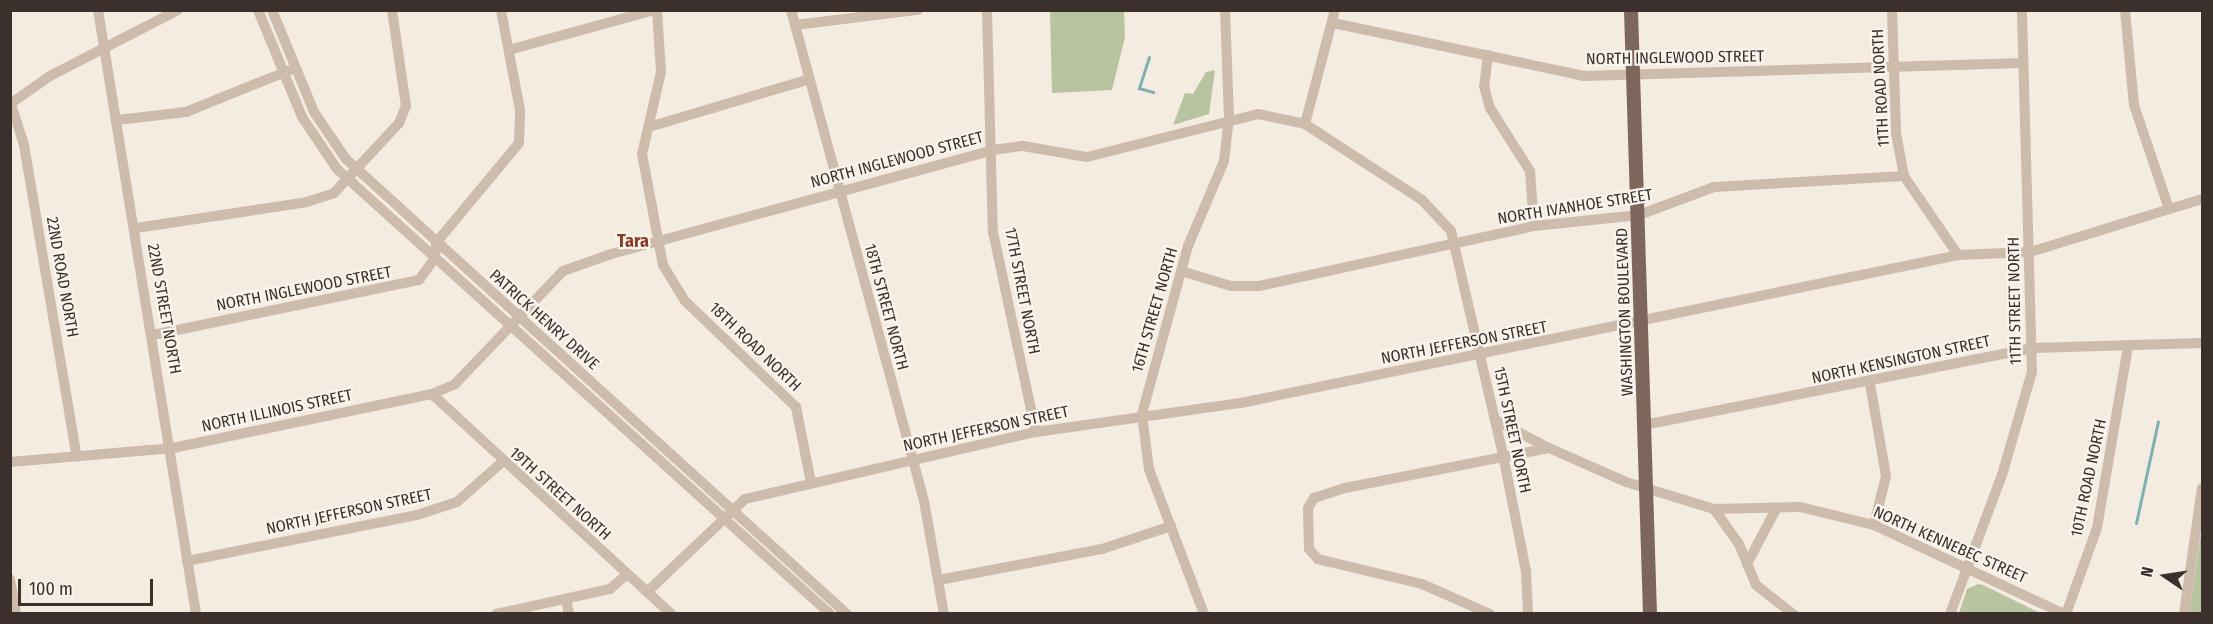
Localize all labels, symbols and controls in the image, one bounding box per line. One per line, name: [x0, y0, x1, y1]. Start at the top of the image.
street label: 11TH ROAD NORTH: [1868, 28, 1894, 148]
street label: NORTH INGLEWOOD STREET: [1586, 47, 1764, 69]
street label: NORTH INGLEWOOD STREET: [809, 128, 985, 192]
street label: NORTH IVANHOE STREET: [1496, 185, 1654, 229]
street label: 22ND ROAD NORTH: [42, 215, 82, 339]
street label: 17TH STREET NORTH: [1000, 226, 1044, 356]
street label: WASHINGTON BOULEVARD: [1612, 228, 1638, 396]
district label: Tara: [617, 230, 649, 252]
street label: 11TH STREET NORTH: [2004, 237, 2026, 365]
street label: 22ND STREET NORTH: [143, 242, 185, 376]
street label: 18TH STREET NORTH: [860, 242, 912, 372]
street label: 16TH STREET NORTH: [1128, 245, 1182, 375]
street label: NORTH INGLEWOOD STREET: [215, 263, 393, 315]
street label: PATRICK HENRY DRIVE: [485, 266, 603, 374]
street label: 18TH ROAD NORTH: [705, 298, 805, 396]
street label: NORTH JEFFERSON STREET: [1379, 317, 1549, 369]
street label: NORTH KENSINGTON STREET: [1810, 332, 1992, 388]
street label: 15TH STREET NORTH: [1489, 365, 1535, 495]
street label: NORTH ILLINOIS STREET: [200, 386, 354, 436]
street label: NORTH JEFFERSON STREET: [902, 402, 1070, 456]
street label: 10TH ROAD NORTH: [2067, 417, 2111, 539]
street label: 19TH STREET NORTH: [505, 443, 615, 545]
street label: NORTH JEFFERSON STREET: [265, 485, 433, 539]
street label: NORTH KENNEBEC STREET: [1870, 502, 2030, 588]
north arrow: [2135, 546, 2195, 606]
text: N: [2137, 565, 2157, 579]
scale bar: [21, 567, 156, 605]
text: 100 m: [29, 578, 73, 600]

